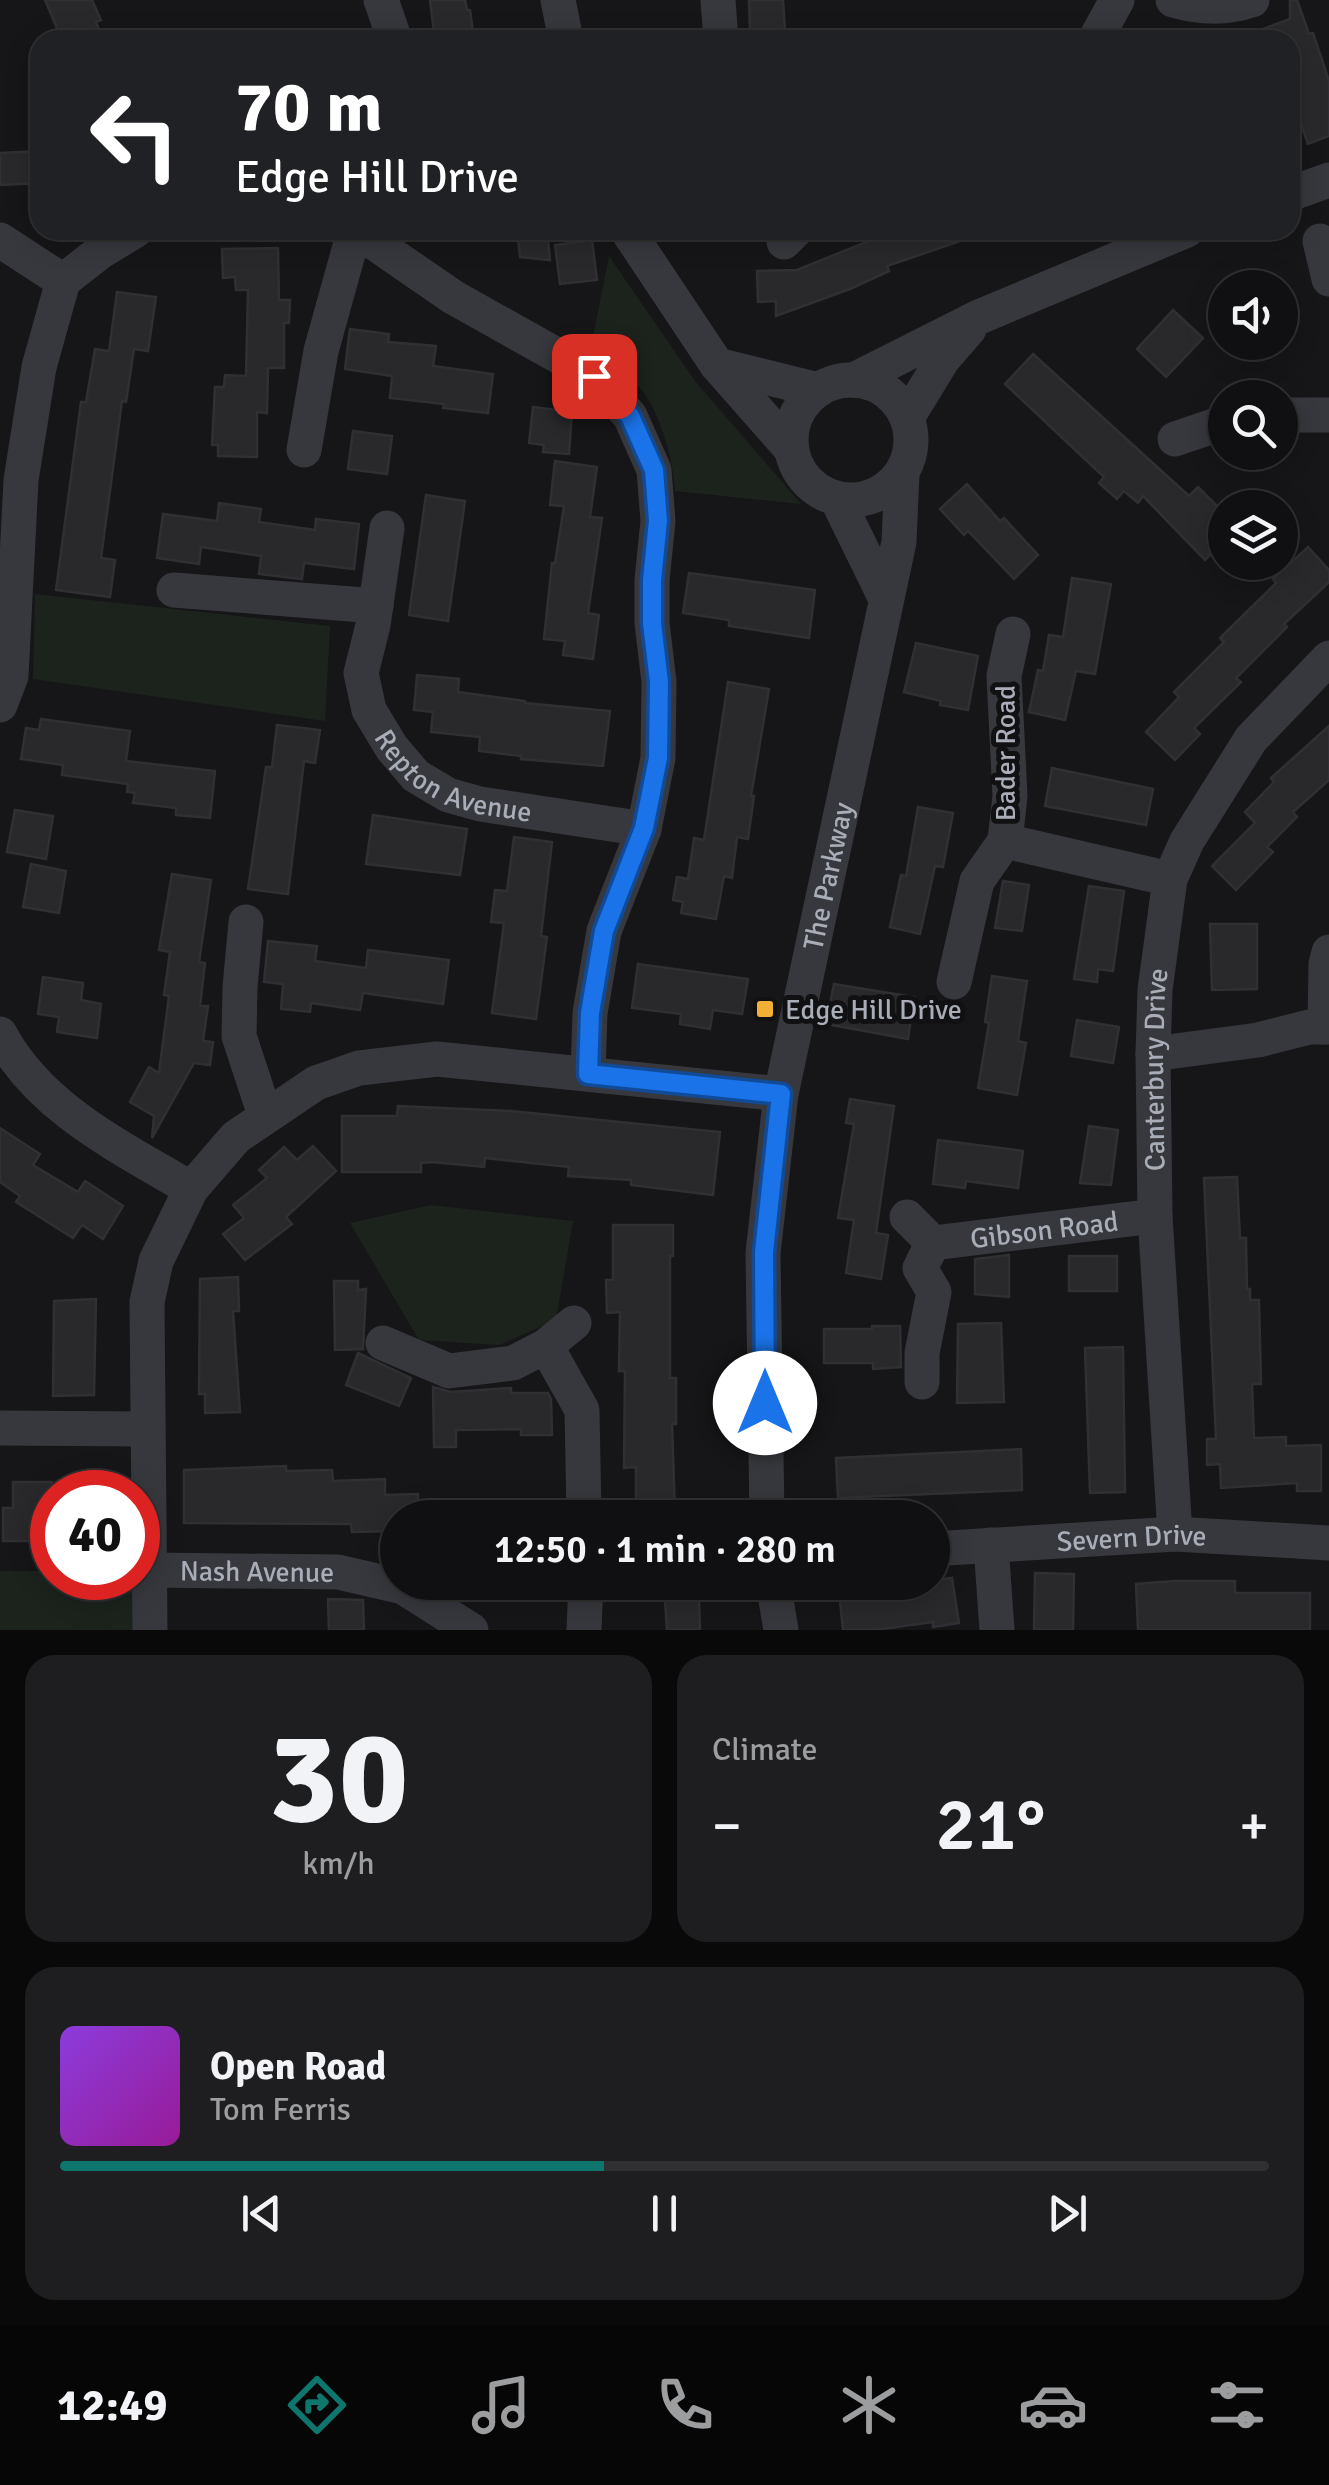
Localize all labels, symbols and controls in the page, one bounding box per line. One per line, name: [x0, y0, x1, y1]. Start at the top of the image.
text: 70 m: [235, 64, 383, 150]
icon: left: [70, 70, 200, 200]
text: Edge Hill Drive: [235, 150, 519, 205]
map controls: [1208, 270, 1298, 580]
button: sound: [1208, 270, 1298, 360]
pin: [552, 334, 637, 419]
icon: arrive: [567, 349, 622, 404]
button: search: [1208, 380, 1298, 470]
button: layers: [1208, 490, 1298, 580]
street label: Bader Road: [989, 685, 1023, 821]
street label: Repton Avenue: [367, 723, 534, 830]
street label: The Parkway: [796, 799, 861, 953]
street label: Canterbury Drive: [1137, 966, 1176, 1171]
place label: Edge Hill Drive: [785, 993, 962, 1027]
marker: Edge Hill Drive: [754, 998, 776, 1020]
street label: Gibson Road: [968, 1205, 1120, 1256]
position arrow: [713, 1351, 817, 1455]
speed limit sign: 40: [30, 1470, 160, 1600]
street label: Severn Drive: [1056, 1518, 1207, 1559]
text: 12:50 · 1 min · 280 m: [494, 1526, 836, 1573]
street label: Nash Avenue: [180, 1554, 334, 1590]
text: 30: [268, 1699, 409, 1859]
text: Climate: [712, 1730, 818, 1769]
text: 21°: [936, 1778, 1045, 1871]
text: −: [712, 1792, 742, 1860]
text: +: [1239, 1792, 1269, 1860]
text: km/h: [302, 1844, 375, 1883]
text: Open Road: [210, 2043, 386, 2090]
text: Tom Ferris: [210, 2090, 351, 2129]
icon: previous: [234, 2186, 289, 2241]
icon: pause: [637, 2186, 692, 2241]
icon: next: [1040, 2186, 1095, 2241]
icon: directions: [282, 2370, 352, 2440]
icon: music: [466, 2370, 536, 2440]
icon: phone: [650, 2370, 720, 2440]
icon: climate: [834, 2370, 904, 2440]
icon: car: [1018, 2370, 1088, 2440]
icon: filters: [1202, 2370, 1272, 2440]
text: 12:49: [57, 2378, 167, 2433]

